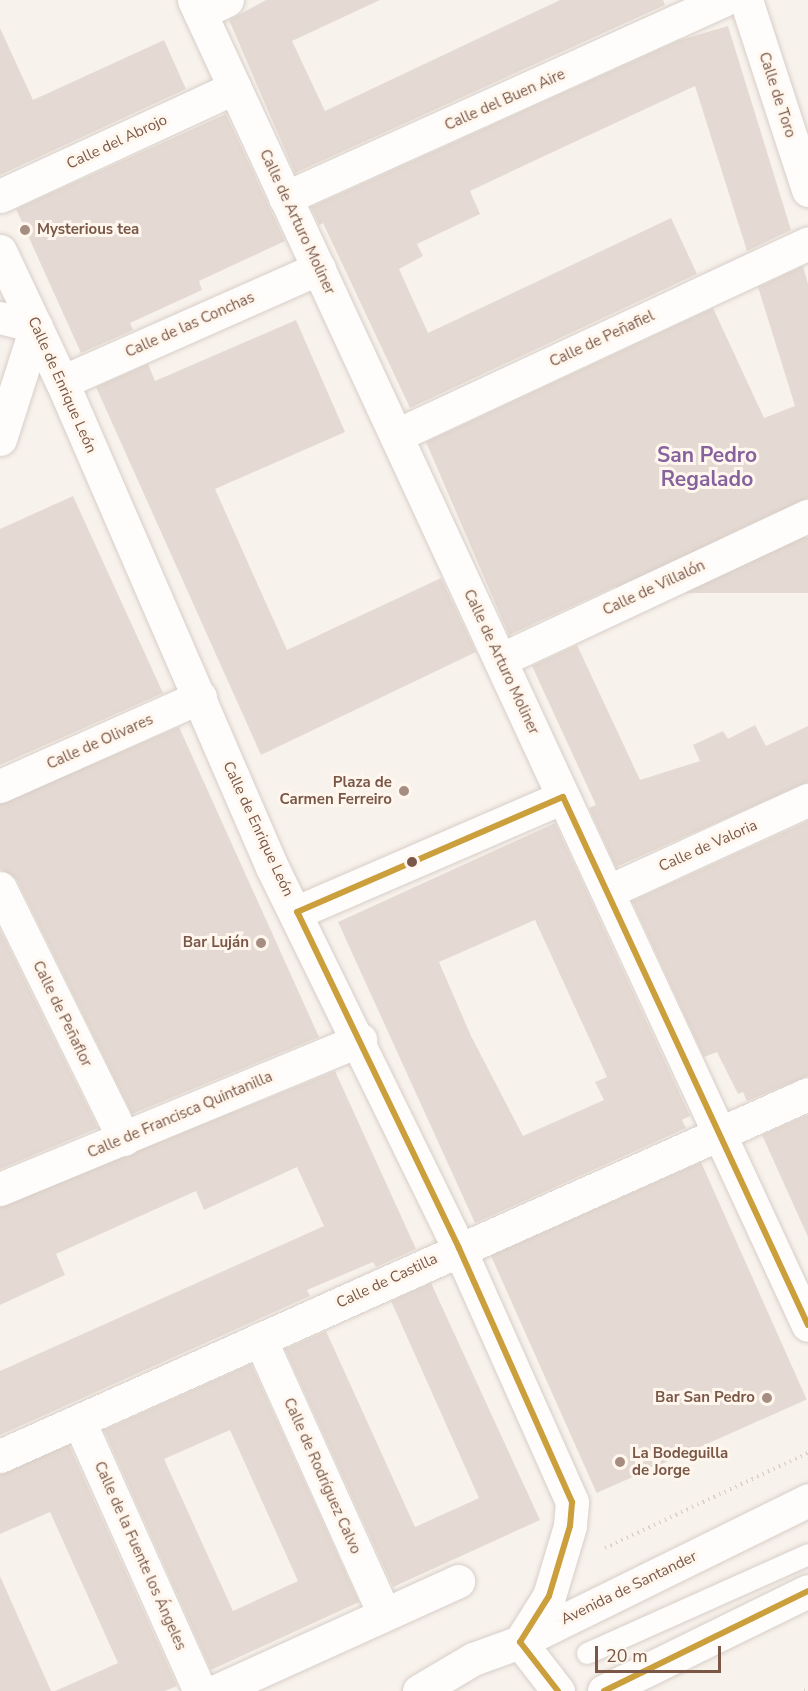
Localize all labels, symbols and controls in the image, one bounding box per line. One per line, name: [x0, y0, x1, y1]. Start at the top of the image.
street label: Calle de Toro: [755, 50, 799, 140]
street label: Calle del Buen Aire: [442, 65, 568, 135]
street label: Calle del Abrojo: [64, 111, 170, 173]
street label: Calle de Arturo Moliner: [255, 147, 339, 297]
place label: Mysterious tea: [37, 221, 139, 239]
marker: Mysterious tea: [18, 223, 32, 237]
street label: Calle de las Conchas: [123, 288, 257, 362]
street label: Calle de Peñafiel: [547, 307, 657, 371]
street label: Calle de Enrique León: [24, 314, 100, 456]
district label: San Pedro Regalado: [657, 442, 757, 492]
street label: Calle de Villalón: [600, 556, 708, 620]
street label: Calle de Arturo Moliner: [459, 587, 543, 737]
street label: Calle de Olivares: [44, 711, 156, 773]
street label: Calle de Enrique León: [219, 759, 297, 899]
place label: Plaza de Carmen Ferreiro: [280, 773, 392, 808]
marker: Plaza de Carmen Ferreiro: [397, 784, 411, 798]
street label: Calle de Valoria: [656, 816, 760, 876]
unlabelled marker: [406, 856, 418, 868]
place label: Bar Luján: [183, 934, 249, 952]
marker: Bar Luján: [254, 936, 268, 950]
street label: Calle de Peñaflor: [29, 958, 95, 1070]
street label: Calle de Francisca Quintanilla: [85, 1068, 275, 1162]
street label: Calle de Castilla: [334, 1250, 440, 1312]
place label: Bar San Pedro: [655, 1389, 755, 1407]
marker: Bar San Pedro: [760, 1391, 774, 1405]
street label: Calle de Rodríguez Calvo: [279, 1395, 365, 1557]
place label: La Bodeguilla de Jorge: [632, 1444, 728, 1479]
marker: La Bodeguilla de Jorge: [613, 1455, 627, 1469]
street label: Calle de la Fuente los Ángeles: [90, 1459, 190, 1653]
street label: Avenida de Santander: [558, 1547, 700, 1629]
scale bar: [598, 1634, 724, 1672]
text: 20 m: [606, 1644, 648, 1668]

